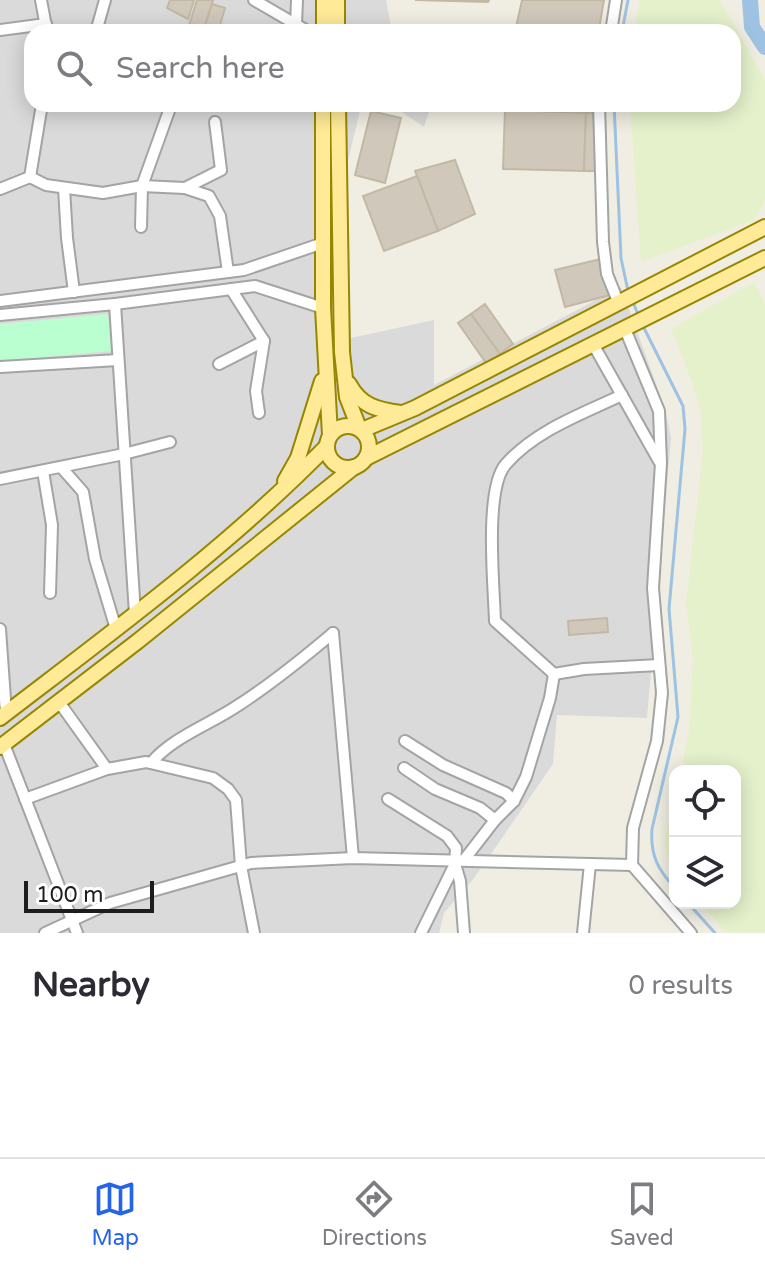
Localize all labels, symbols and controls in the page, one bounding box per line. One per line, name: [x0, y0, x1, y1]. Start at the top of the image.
search box: [24, 24, 741, 112]
icon: search: [52, 46, 96, 90]
text: Search here: [116, 50, 285, 87]
map controls: [669, 765, 741, 909]
button: locate: [669, 765, 741, 837]
button: layers: [669, 837, 741, 909]
scale bar: [24, 877, 154, 913]
text: 100 m: [36, 882, 103, 908]
text: Nearby: [32, 965, 150, 1006]
text: 0 results: [628, 970, 733, 1001]
tab: Map: [91, 1177, 139, 1251]
tab: Directions: [322, 1177, 427, 1251]
tab: Saved: [610, 1177, 674, 1251]

